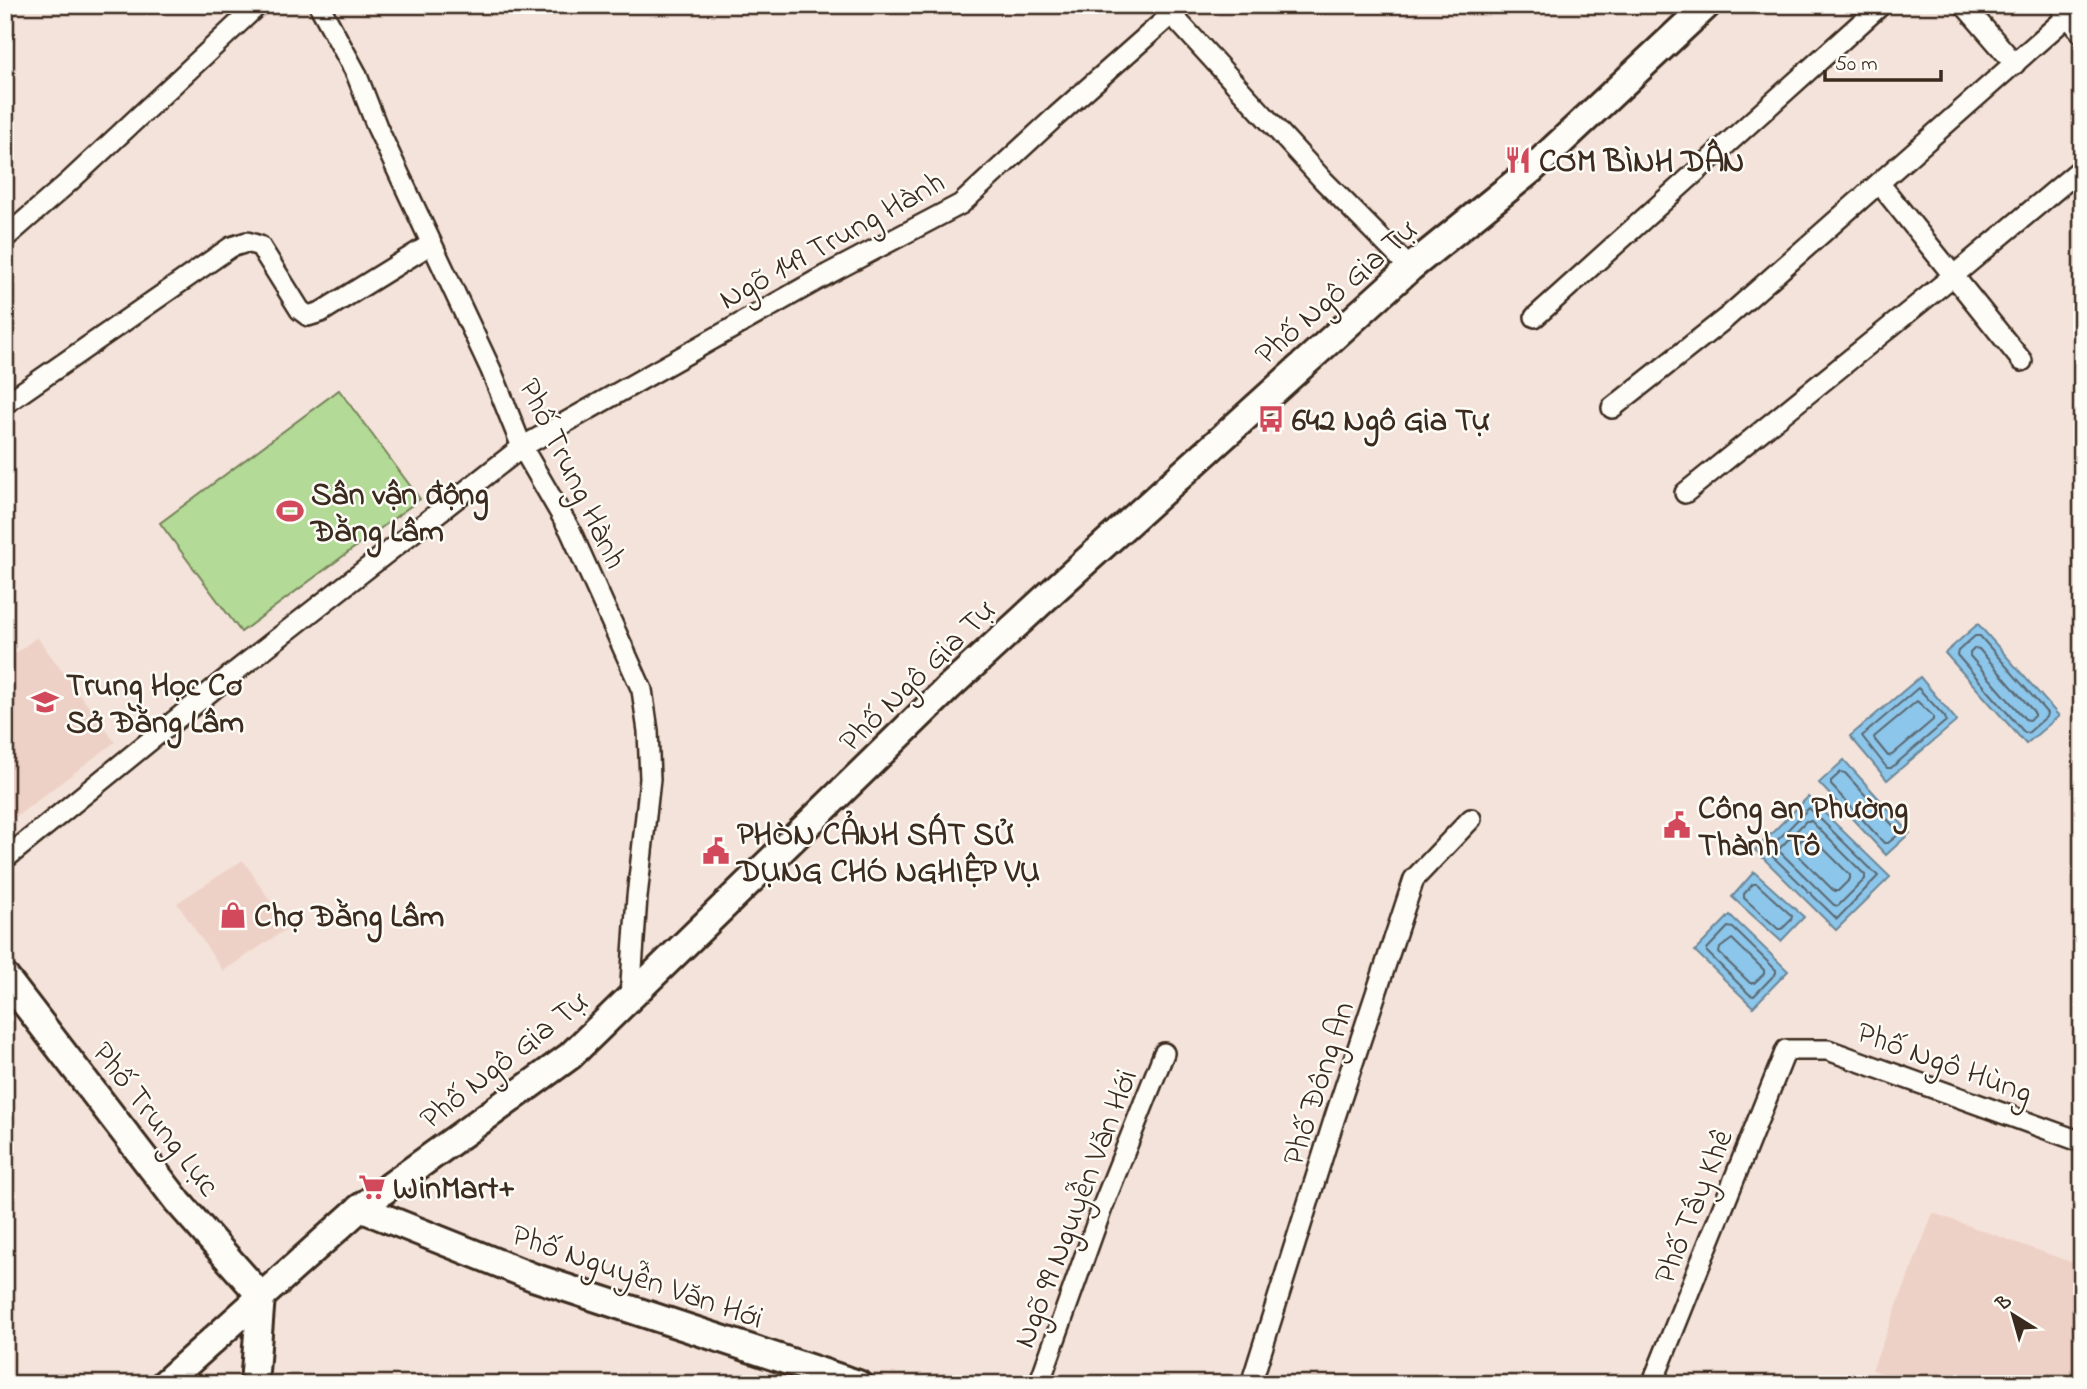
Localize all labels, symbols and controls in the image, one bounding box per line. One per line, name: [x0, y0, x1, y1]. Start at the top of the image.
scale bar: [1825, 38, 1940, 82]
text: 50 m: [1835, 50, 1878, 80]
place label: CƠM BÌNH DÂN: [1539, 138, 1744, 187]
restaurant icon: CƠM BÌNH DÂN: [1503, 145, 1533, 175]
street label: Ngõ 149 Trung Hành: [711, 160, 954, 324]
street label: Phố Ngô Gia Tự: [1245, 209, 1429, 378]
street label: Phố Trung Hành: [504, 371, 637, 578]
place label: 642 Ngô Gia Tự: [1292, 399, 1490, 447]
bus stop icon: 642 Ngô Gia Tự: [1256, 404, 1286, 434]
place label: Sân vận động Đằng Lâm: [309, 473, 489, 558]
sports icon: Sân vận động Đằng Lâm: [275, 496, 305, 526]
street label: Phố Ngô Gia Tự: [829, 590, 1008, 765]
place label: Trung Học Cơ Sở Đằng Lâm: [66, 664, 244, 749]
school or university icon: Trung Học Cơ Sở Đằng Lâm: [30, 687, 60, 717]
place label: Công an Phường Thành Tô: [1698, 787, 1908, 871]
place label: PHÒN CẢNH SÁT SỬ DỤNG CHÓ NGHIỆP VỤ: [735, 810, 1040, 897]
public building icon: Công an Phường Thành Tô: [1662, 810, 1692, 840]
public building icon: PHÒN CẢNH SÁT SỬ DỤNG CHÓ NGHIỆP VỤ: [701, 836, 731, 866]
place label: Chợ Đằng Lâm: [254, 895, 444, 943]
shop icon: Chợ Đằng Lâm: [218, 900, 248, 930]
street label: Phố Ngô Gia Tự: [411, 981, 600, 1143]
street label: Phố Đông An: [1272, 996, 1369, 1172]
street label: Phố Ngô Hùng: [1849, 1011, 2038, 1118]
street label: Phố Trung Lực: [79, 1033, 230, 1208]
street label: Ngõ 99 Nguyễn Văn Hới: [1002, 1063, 1152, 1355]
street label: Phố Tây Khê: [1643, 1122, 1748, 1292]
place label: WinMart+: [393, 1167, 515, 1214]
supermarket icon: WinMart+: [357, 1172, 387, 1202]
street label: Phố Nguyễn Văn Hới: [505, 1213, 769, 1343]
north arrow: [1979, 1280, 2048, 1350]
text: B: [1990, 1289, 2018, 1319]

